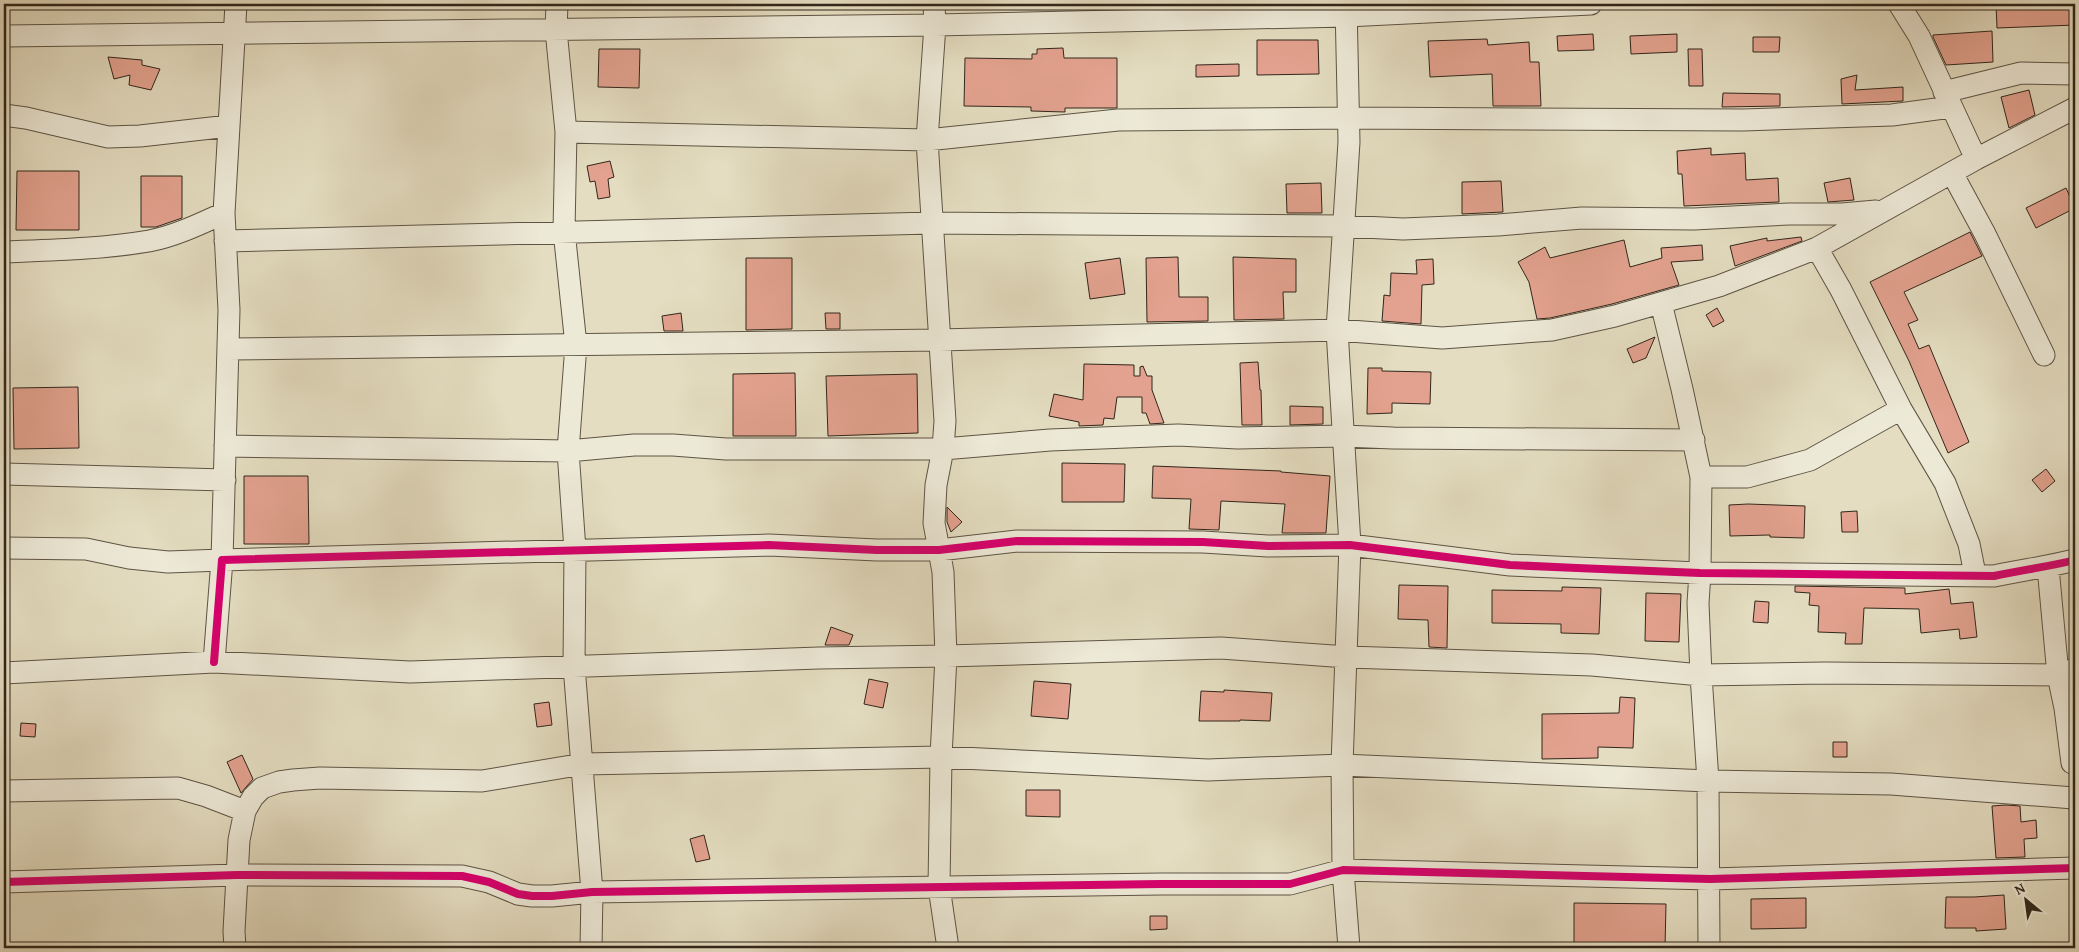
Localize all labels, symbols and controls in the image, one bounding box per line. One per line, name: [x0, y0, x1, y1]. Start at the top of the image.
north arrow: [2002, 874, 2052, 924]
text: N: [2011, 877, 2029, 900]

